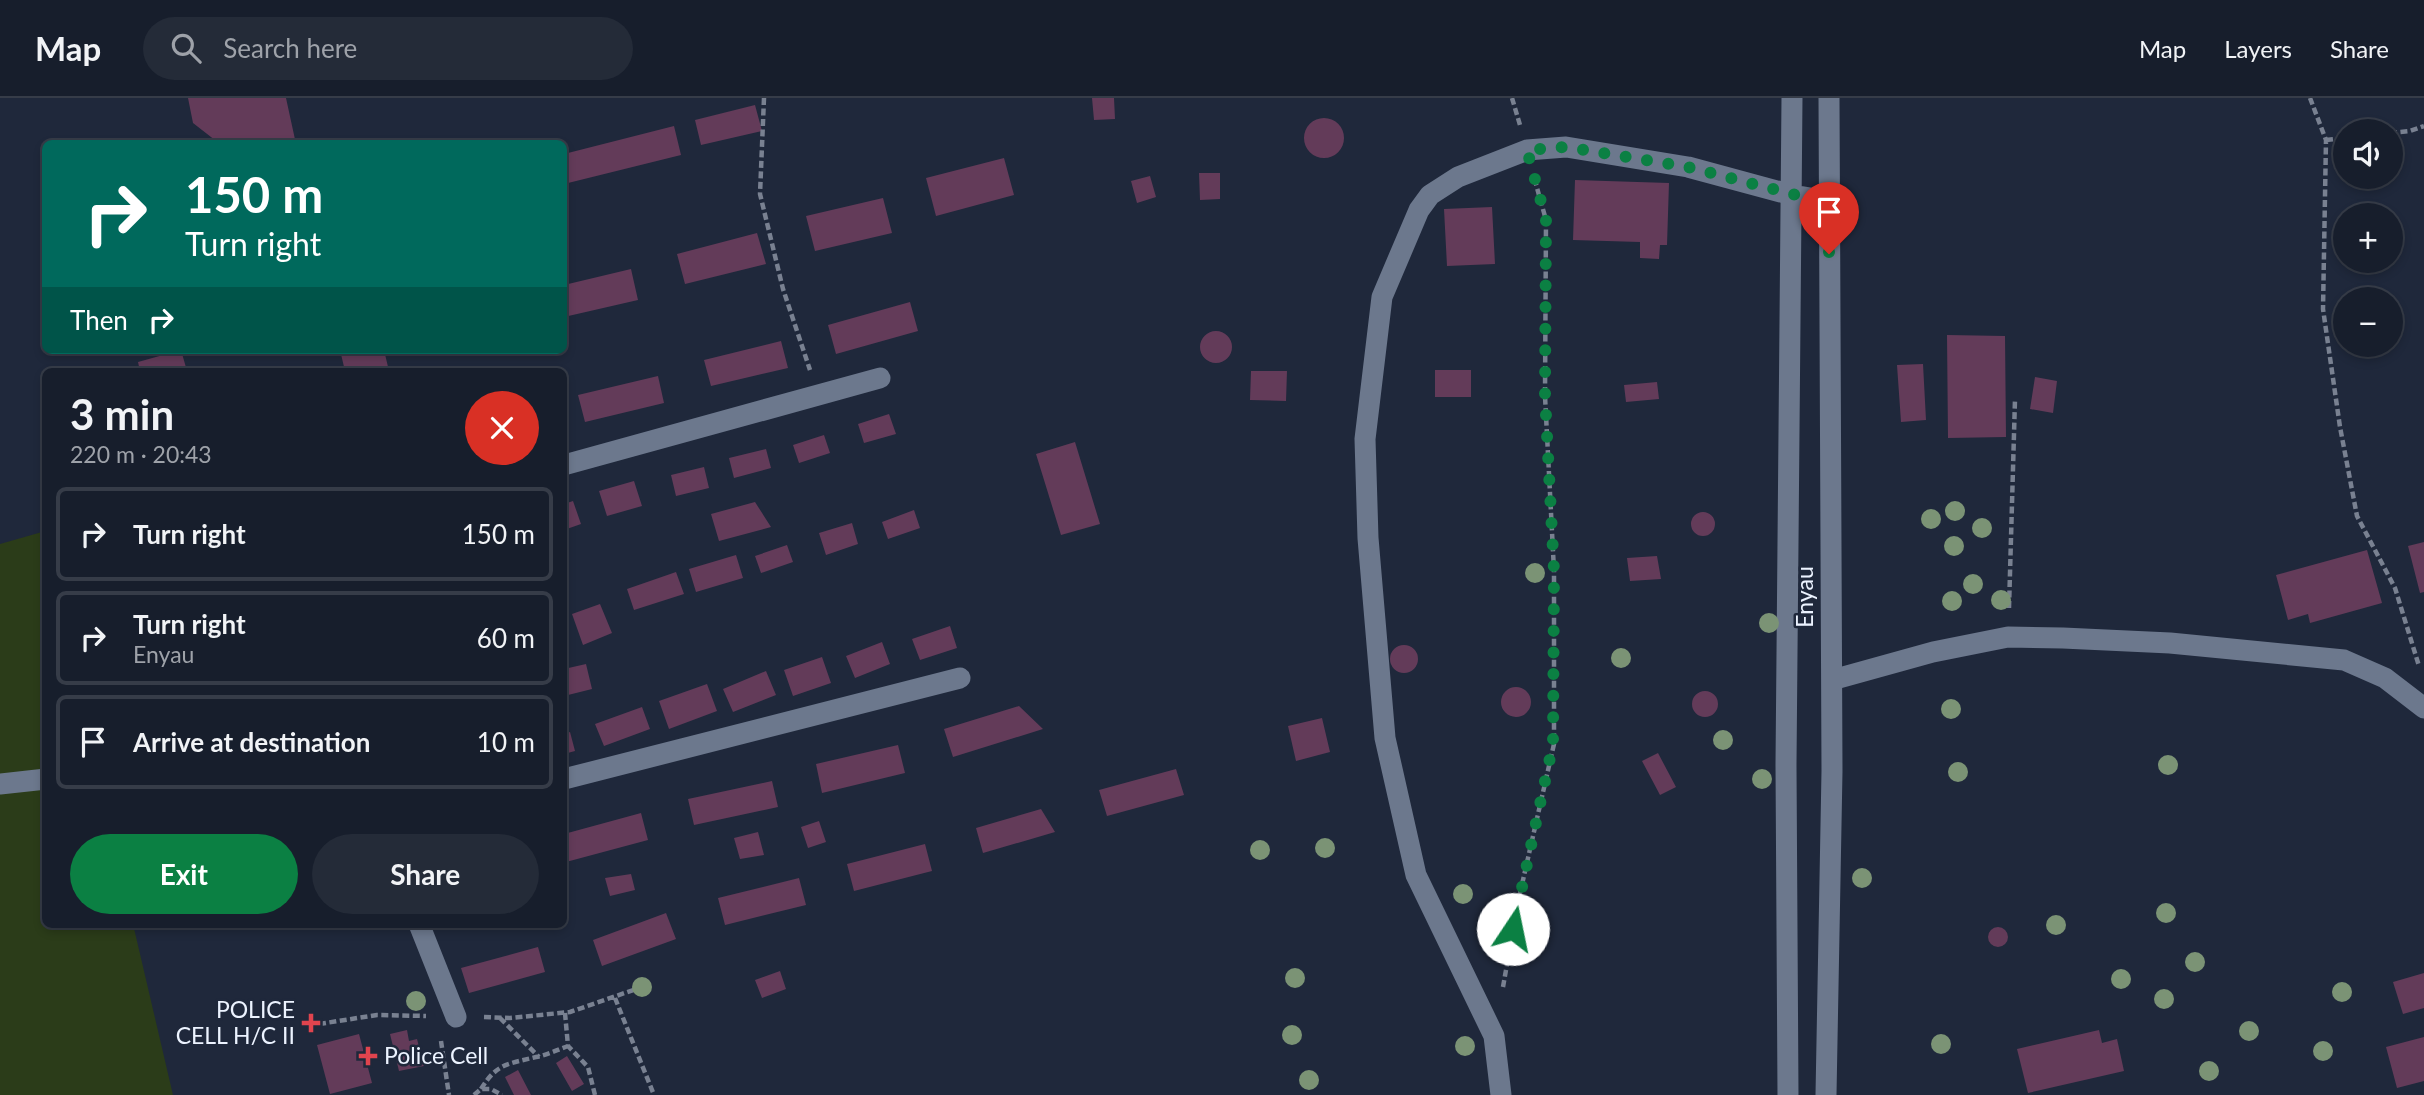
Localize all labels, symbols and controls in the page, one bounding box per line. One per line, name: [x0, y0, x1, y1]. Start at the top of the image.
search box: [143, 17, 633, 80]
text: Map: [35, 28, 101, 68]
icon: search: [167, 29, 205, 67]
text: Search here: [223, 32, 357, 64]
text: Map: [2139, 34, 2186, 63]
text: Layers: [2224, 34, 2292, 63]
text: Share: [2330, 34, 2389, 63]
map controls: [2333, 119, 2403, 357]
button: sound: [2333, 119, 2403, 189]
text: 150 m: [185, 165, 323, 223]
icon: right: [70, 168, 161, 259]
pin: [1799, 182, 1859, 254]
icon: arrive: [1810, 193, 1848, 231]
button: +: [2333, 203, 2403, 273]
text: Turn right: [185, 224, 321, 263]
button: −: [2333, 287, 2403, 357]
icon: right: [142, 301, 180, 339]
text: Then: [70, 304, 128, 336]
text: 3 min: [70, 389, 174, 439]
button: close: [465, 391, 539, 465]
text: 220 m · 20:43: [70, 440, 212, 468]
icon: right: [74, 515, 112, 553]
text: Turn right: [133, 518, 246, 550]
text: 150 m: [462, 518, 535, 550]
street label: Enyau: [1790, 566, 1818, 628]
text: Turn right: [133, 608, 246, 640]
icon: right: [74, 619, 112, 657]
text: 60 m: [477, 622, 535, 654]
text: Enyau: [133, 640, 194, 668]
icon: arrive: [74, 723, 112, 761]
text: Arrive at destination: [133, 726, 370, 758]
text: 10 m: [477, 726, 535, 758]
button: Exit: [70, 834, 298, 914]
button: Share: [312, 834, 539, 914]
position arrow: [1476, 892, 1550, 966]
place label: POLICE CELL H/C II: [176, 995, 295, 1049]
marker: POLICE CELL H/C II: [301, 1013, 321, 1033]
place label: Police Cell: [384, 1041, 488, 1069]
marker: Police Cell: [358, 1046, 378, 1066]

